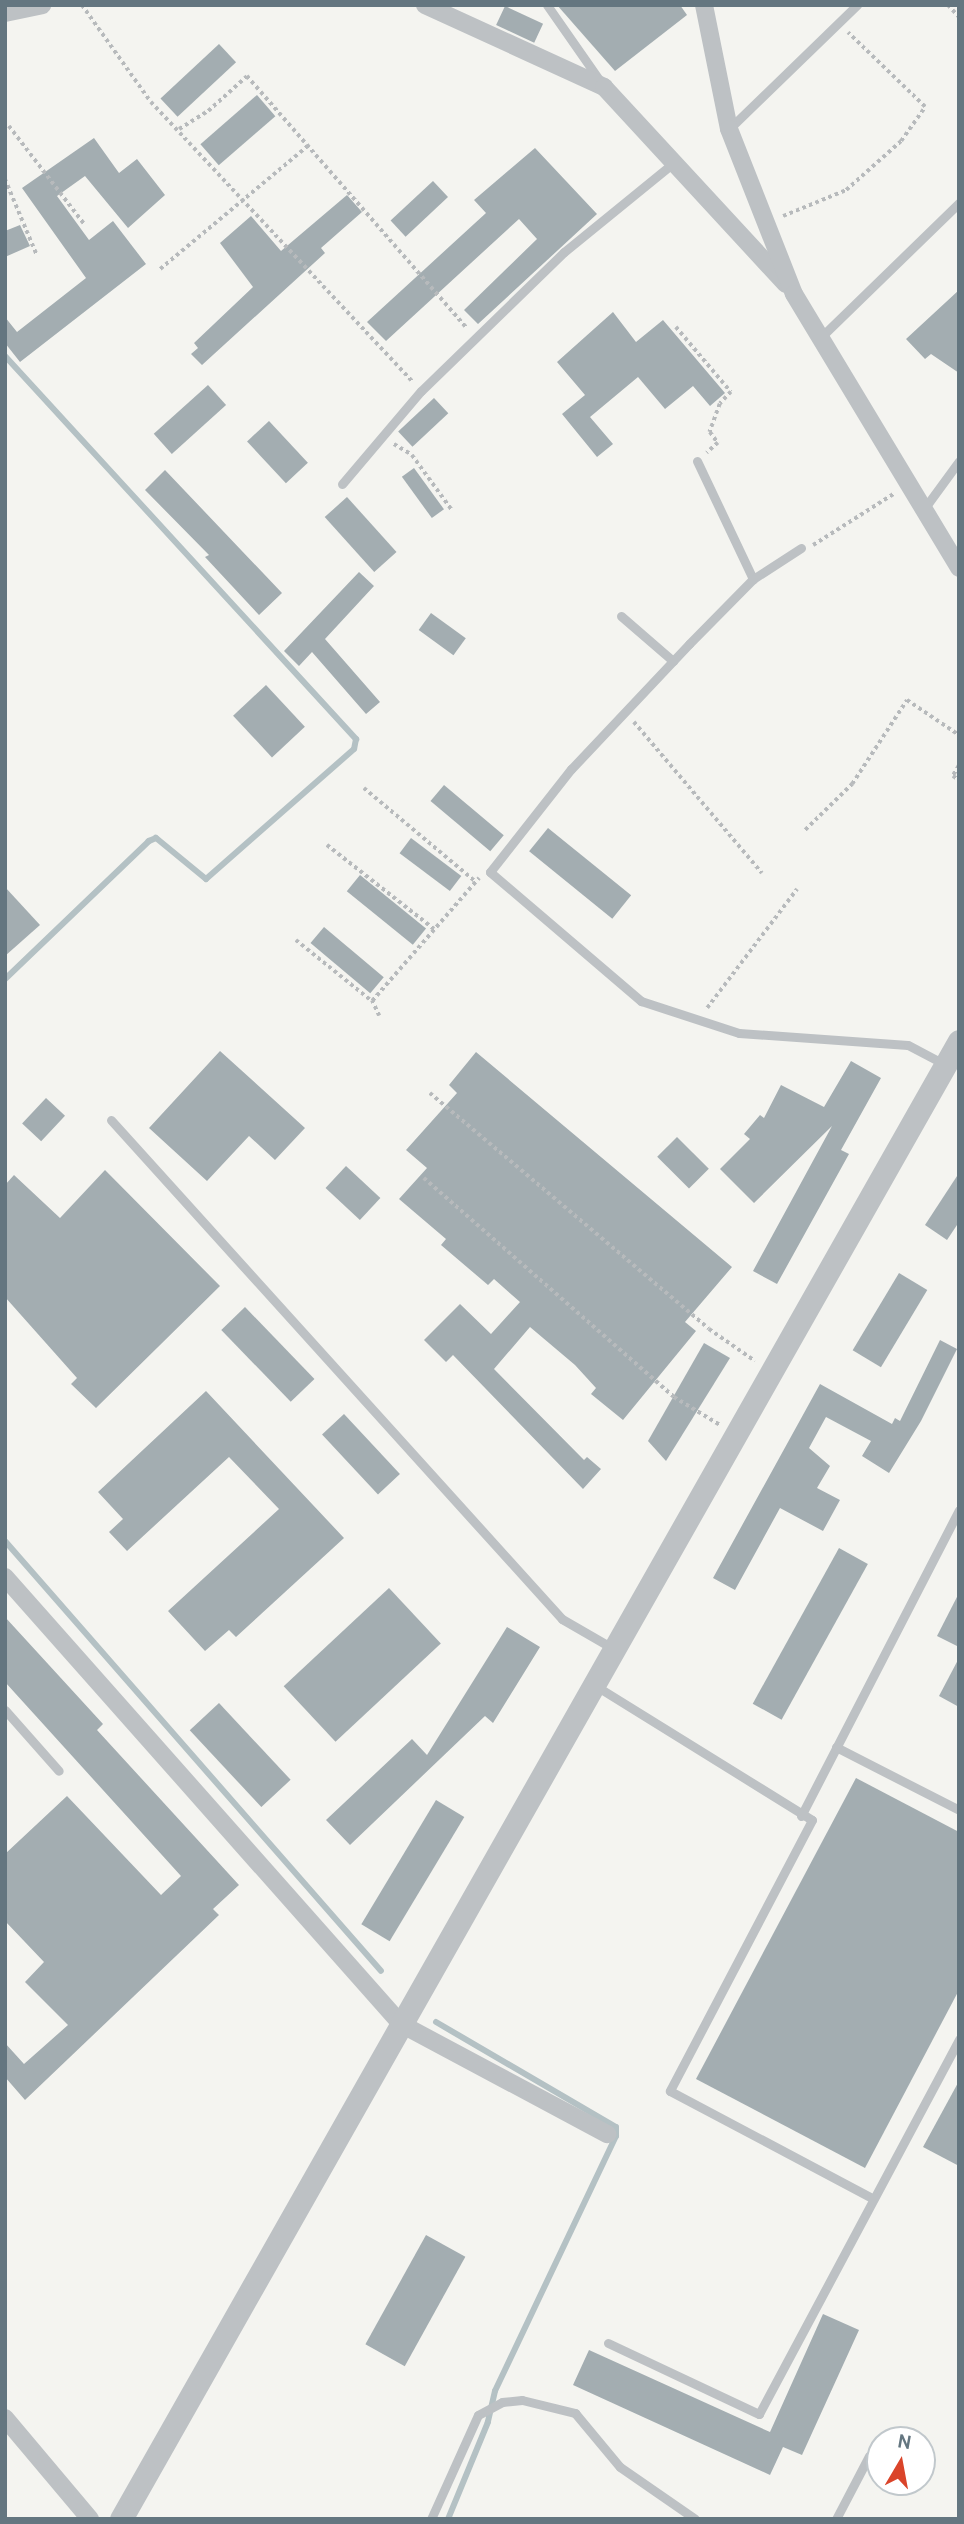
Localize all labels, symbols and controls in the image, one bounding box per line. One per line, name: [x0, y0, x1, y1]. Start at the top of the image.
north arrow: [866, 2426, 936, 2496]
text: N: [896, 2429, 913, 2454]

